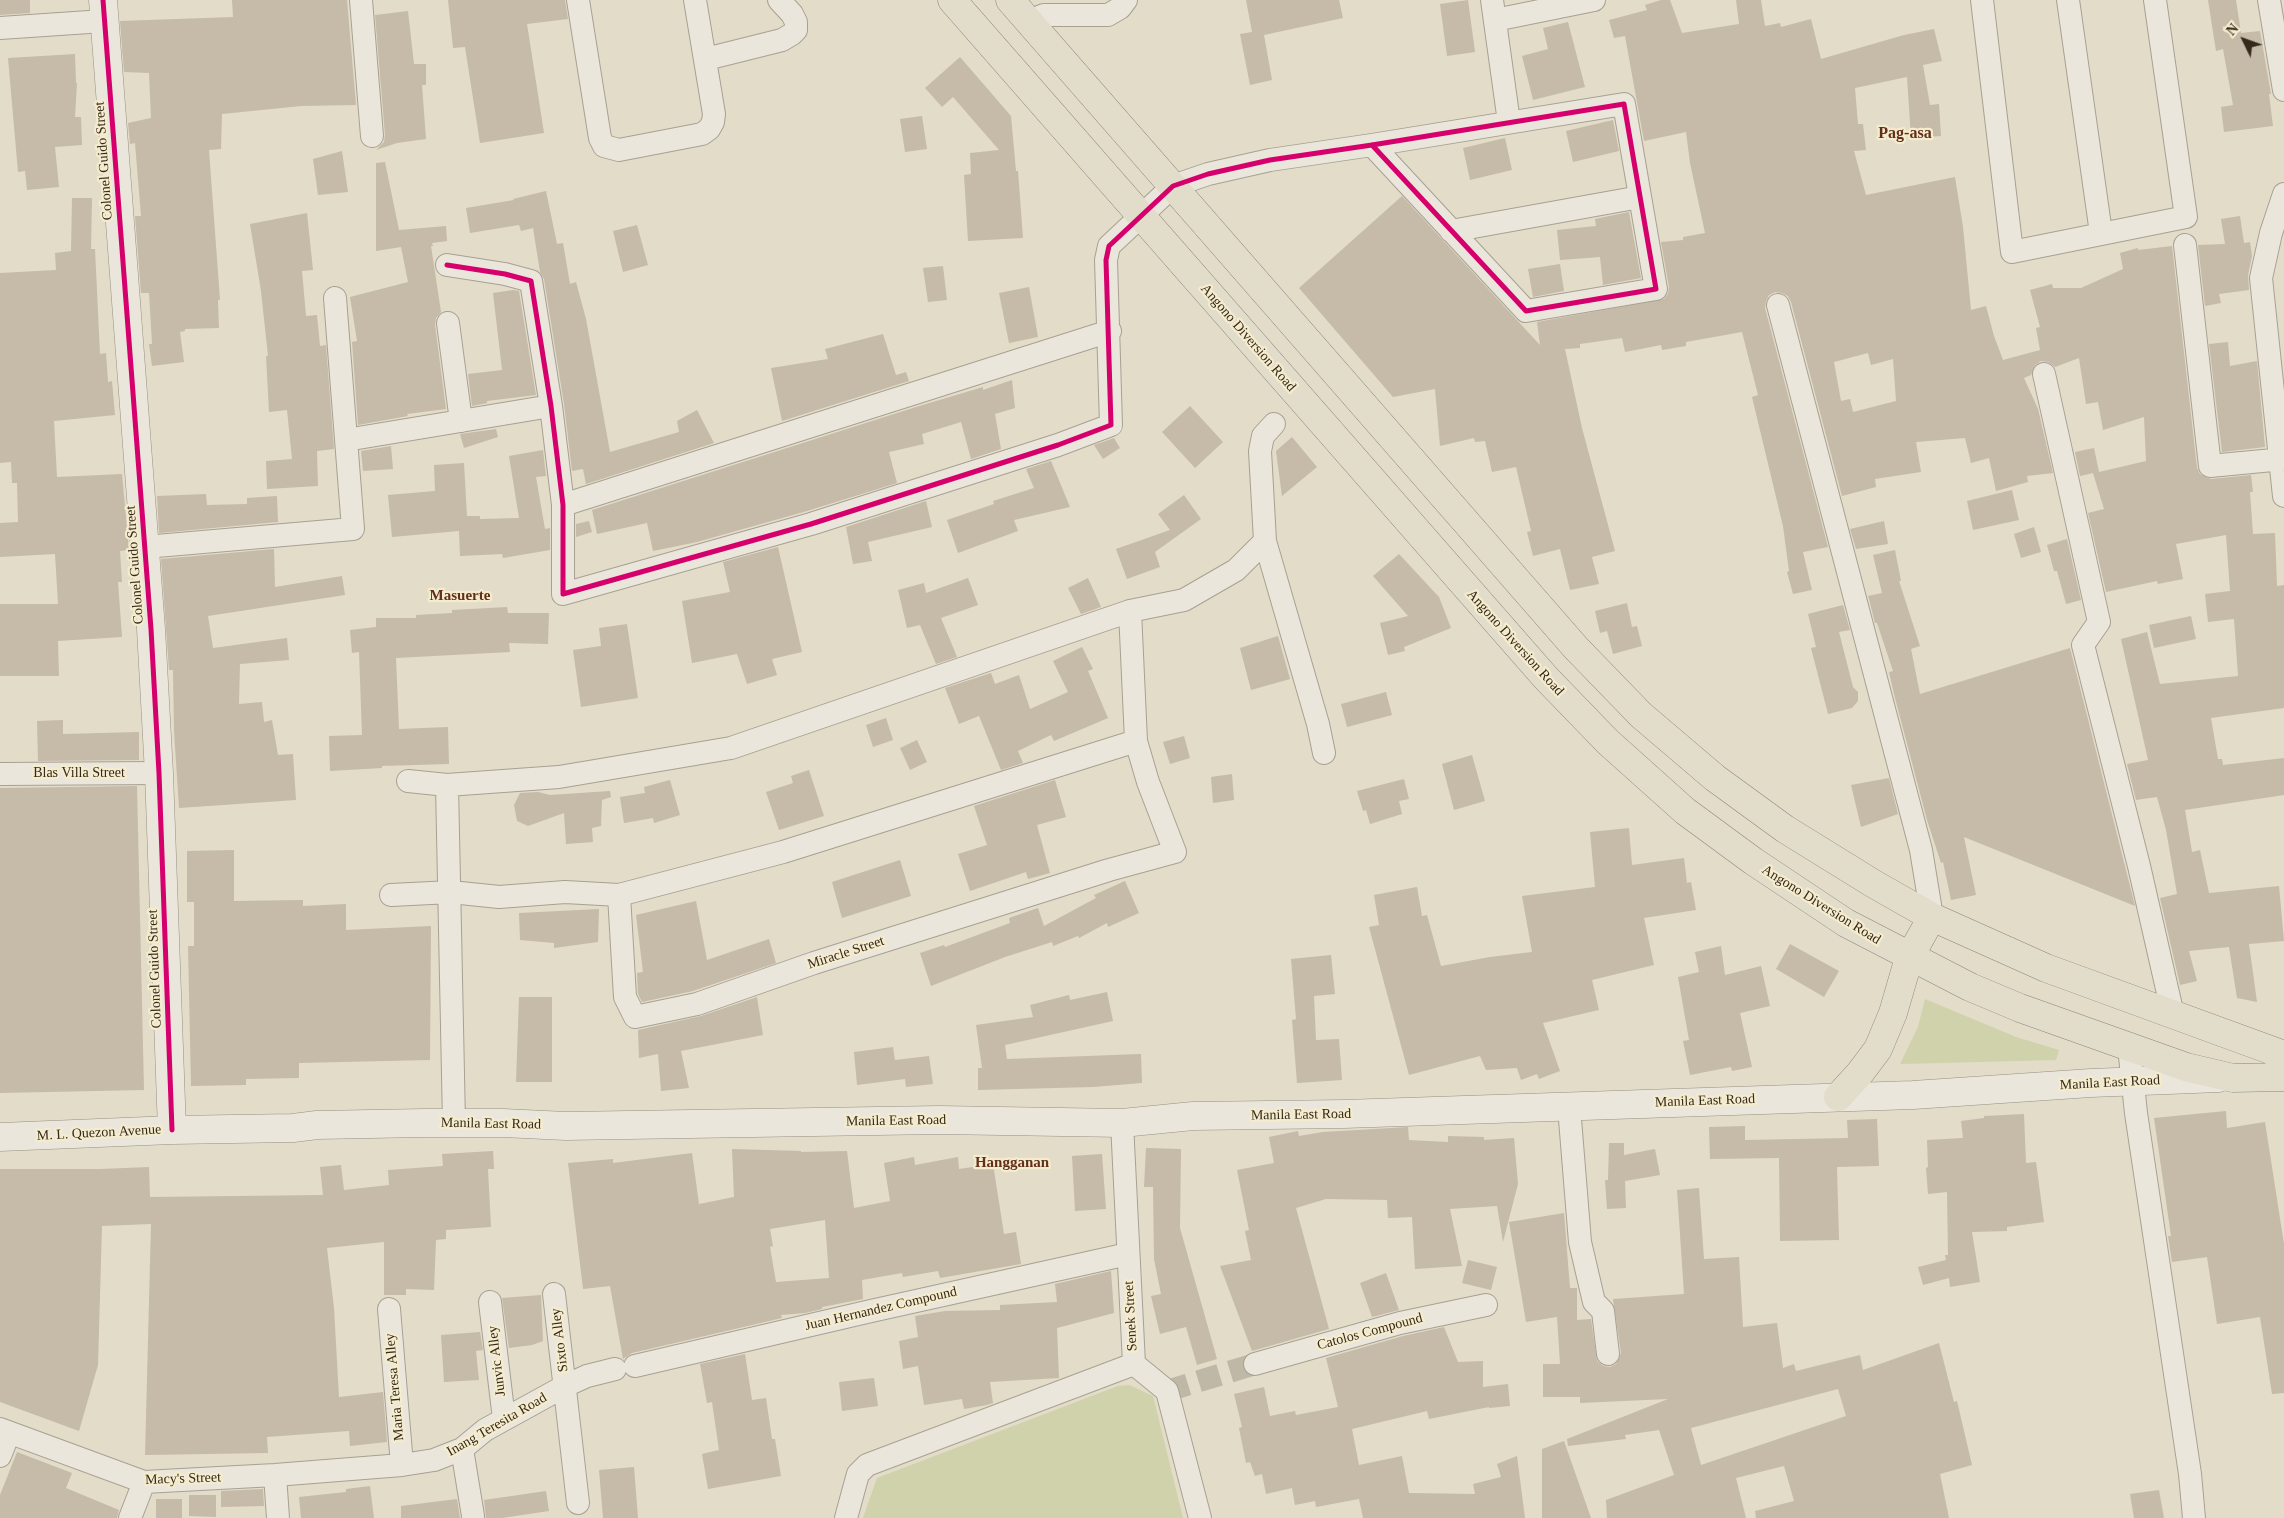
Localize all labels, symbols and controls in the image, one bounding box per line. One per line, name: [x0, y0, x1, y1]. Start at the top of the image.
north arrow: [2219, 15, 2269, 65]
text: N: [2224, 21, 2241, 38]
street label: Colonel Guido Street: [91, 101, 117, 221]
district label: Pag-asa: [1878, 124, 1932, 144]
street label: Angono Diversion Road: [1197, 281, 1299, 395]
street label: Colonel Guido Street: [122, 505, 148, 625]
district label: Masuerte: [430, 587, 490, 605]
street label: Angono Diversion Road: [1463, 587, 1567, 699]
street label: Blas Villa Street: [33, 765, 125, 781]
street label: Angono Diversion Road: [1759, 862, 1883, 948]
street label: Colonel Guido Street: [145, 909, 165, 1029]
street label: Miracle Street: [806, 933, 886, 973]
street label: Manila East Road: [2059, 1072, 2161, 1094]
street label: Manila East Road: [1655, 1091, 1755, 1111]
street label: Manila East Road: [1251, 1106, 1351, 1124]
street label: Manila East Road: [846, 1112, 946, 1130]
street label: Manila East Road: [441, 1115, 541, 1133]
street label: M. L. Quezon Avenue: [36, 1121, 162, 1145]
district label: Hangganan: [975, 1154, 1049, 1172]
street label: Senek Street: [1121, 1280, 1141, 1352]
street label: Juan Hernandez Compound: [803, 1283, 959, 1335]
street label: Sixto Alley: [548, 1307, 572, 1373]
street label: Catolos Compound: [1315, 1310, 1425, 1354]
street label: Junvic Alley: [484, 1325, 510, 1397]
street label: Maria Teresa Alley: [382, 1333, 408, 1441]
street label: Inang Teresita Road: [444, 1390, 550, 1460]
street label: Macy's Street: [145, 1469, 221, 1489]

